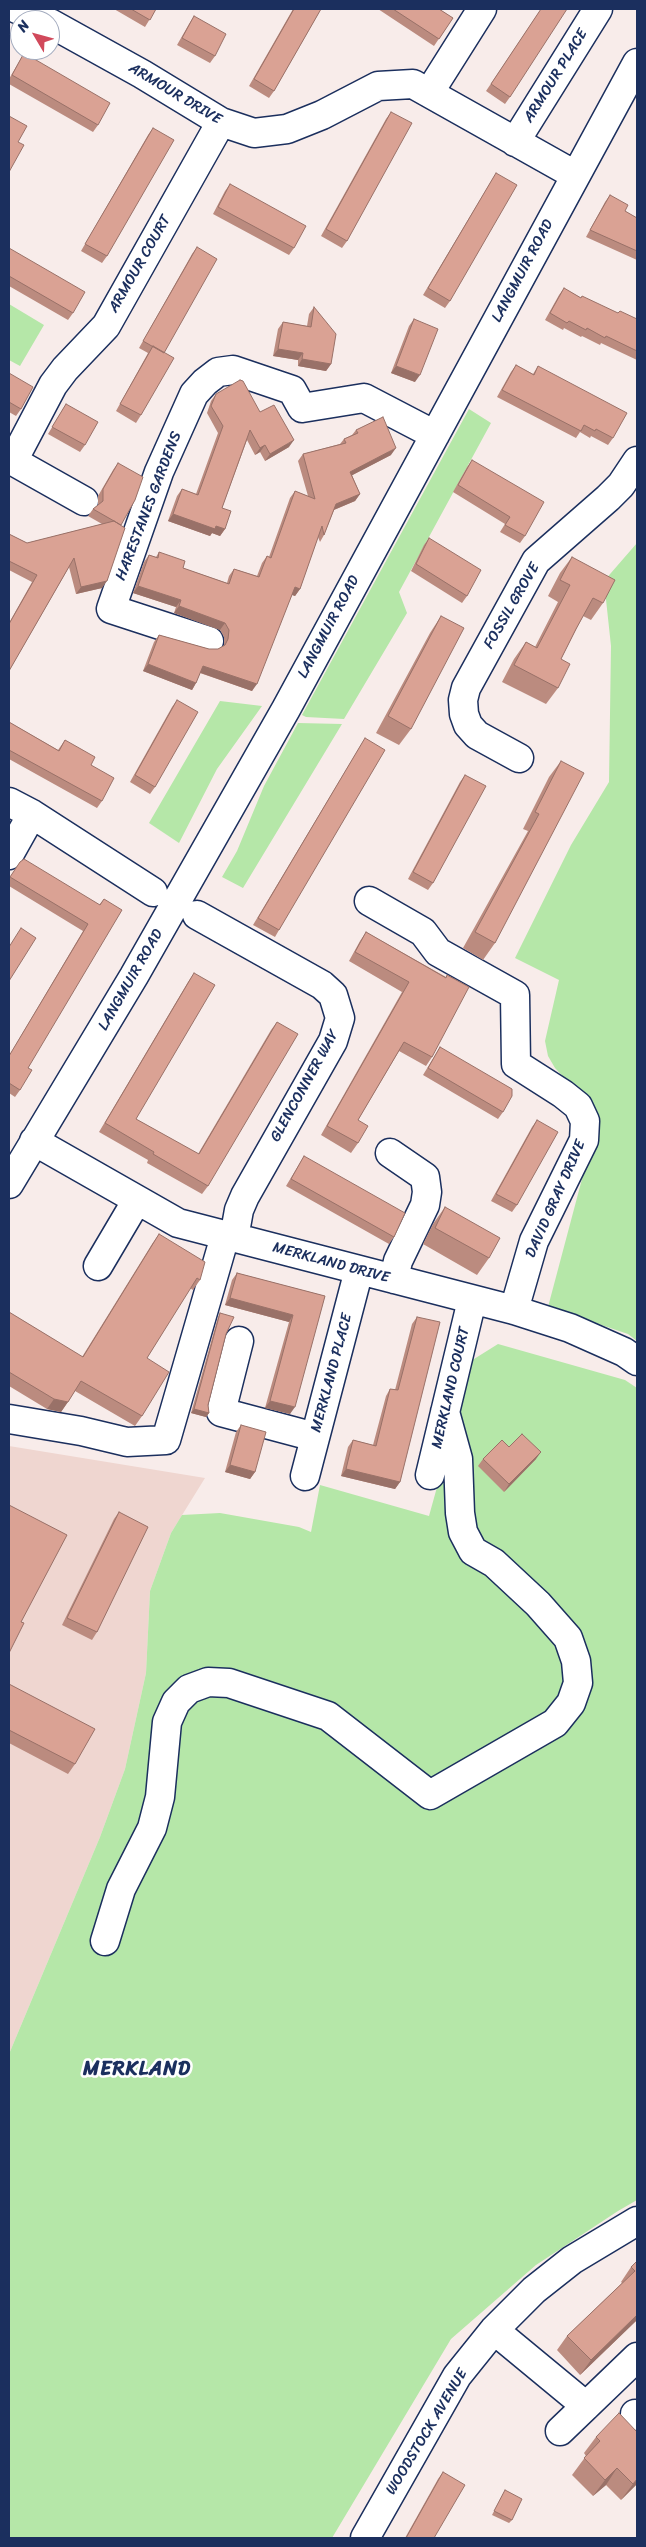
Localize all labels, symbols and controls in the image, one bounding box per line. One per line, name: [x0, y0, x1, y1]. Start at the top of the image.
north arrow: [10, 10, 60, 60]
text: N: [11, 15, 36, 38]
street label: ARMOUR PLACE: [520, 26, 592, 126]
street label: ARMOUR DRIVE: [125, 59, 225, 129]
street label: ARMOUR COURT: [105, 212, 175, 316]
street label: LANGMUIR ROAD: [488, 216, 558, 326]
street label: HARESTANES GARDENS: [112, 429, 186, 583]
street label: FOSSIL GROVE: [480, 560, 544, 652]
street label: LANGMUIR ROAD: [294, 572, 364, 682]
street label: LANGMUIR ROAD: [95, 926, 167, 1034]
street label: GLENCONNER WAY: [267, 1027, 343, 1145]
street label: DAVID GRAY DRIVE: [522, 1137, 590, 1261]
street label: MERKLAND DRIVE: [271, 1239, 391, 1287]
street label: MERKLAND PLACE: [308, 1312, 356, 1434]
street label: MERKLAND COURT: [428, 1325, 474, 1451]
district label: MERKLAND: [82, 2058, 192, 2082]
street label: WOODSTOCK AVENUE: [382, 2366, 472, 2498]

